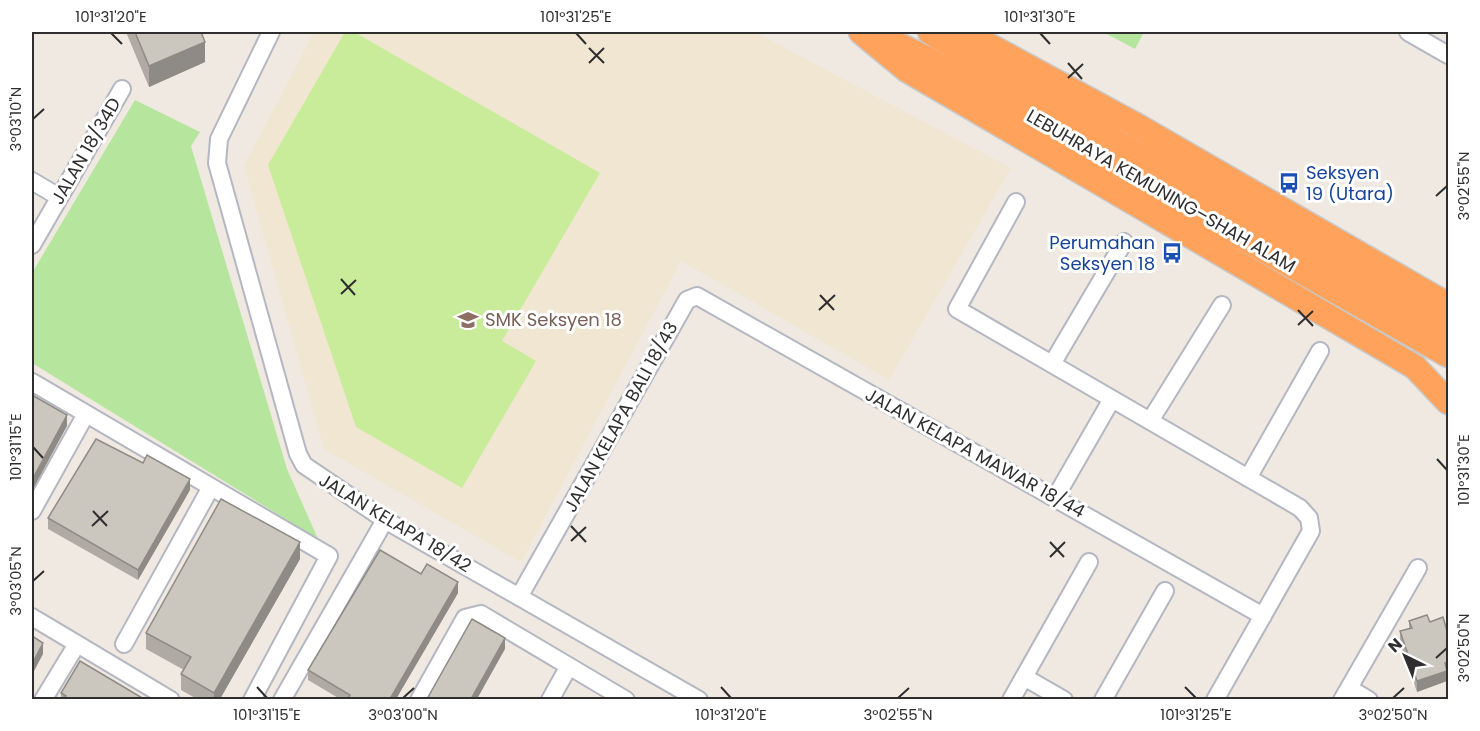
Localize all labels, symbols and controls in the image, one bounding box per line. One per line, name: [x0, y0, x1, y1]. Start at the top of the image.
text: 101°31'20"E: [75, 6, 147, 27]
text: 101°31'25"E: [540, 6, 612, 27]
text: 101°31'30"E: [1004, 6, 1076, 27]
text: 3°03'10"N: [5, 87, 26, 151]
street label: JALAN 18/34D: [45, 93, 126, 209]
street label: LEBUHRAYA KEMUNING–SHAH ALAM: [1022, 103, 1300, 278]
text: 3°02'55"N: [1453, 151, 1474, 221]
place label: Seksyen 19 (Utara): [1306, 160, 1394, 206]
bus stop icon: Seksyen 19 (Utara): [1277, 171, 1301, 195]
place label: Perumahan Seksyen 18: [1049, 230, 1155, 276]
bus stop icon: Perumahan Seksyen 18: [1160, 241, 1184, 265]
place label: SMK Seksyen 18: [485, 307, 622, 332]
school or university icon: SMK Seksyen 18: [456, 308, 480, 332]
street label: JALAN KELAPA BALI 18/43: [558, 317, 683, 516]
street label: JALAN KELAPA MAWAR 18/44: [861, 382, 1090, 524]
text: 101°31'15"E: [5, 413, 26, 481]
text: 101°31'30"E: [1453, 434, 1474, 506]
street label: JALAN KELAPA 18/42: [314, 467, 476, 578]
text: 3°03'05"N: [5, 546, 26, 616]
text: 3°02'50"N: [1453, 613, 1474, 683]
north arrow: [1375, 626, 1435, 686]
text: N: [1383, 633, 1407, 658]
text: 101°31'15"E: [233, 704, 301, 725]
text: 3°03'00"N: [368, 704, 438, 725]
text: 101°31'20"E: [695, 704, 767, 725]
text: 3°02'55"N: [863, 704, 933, 725]
text: 101°31'25"E: [1160, 704, 1232, 725]
text: 3°02'50"N: [1358, 704, 1428, 725]

